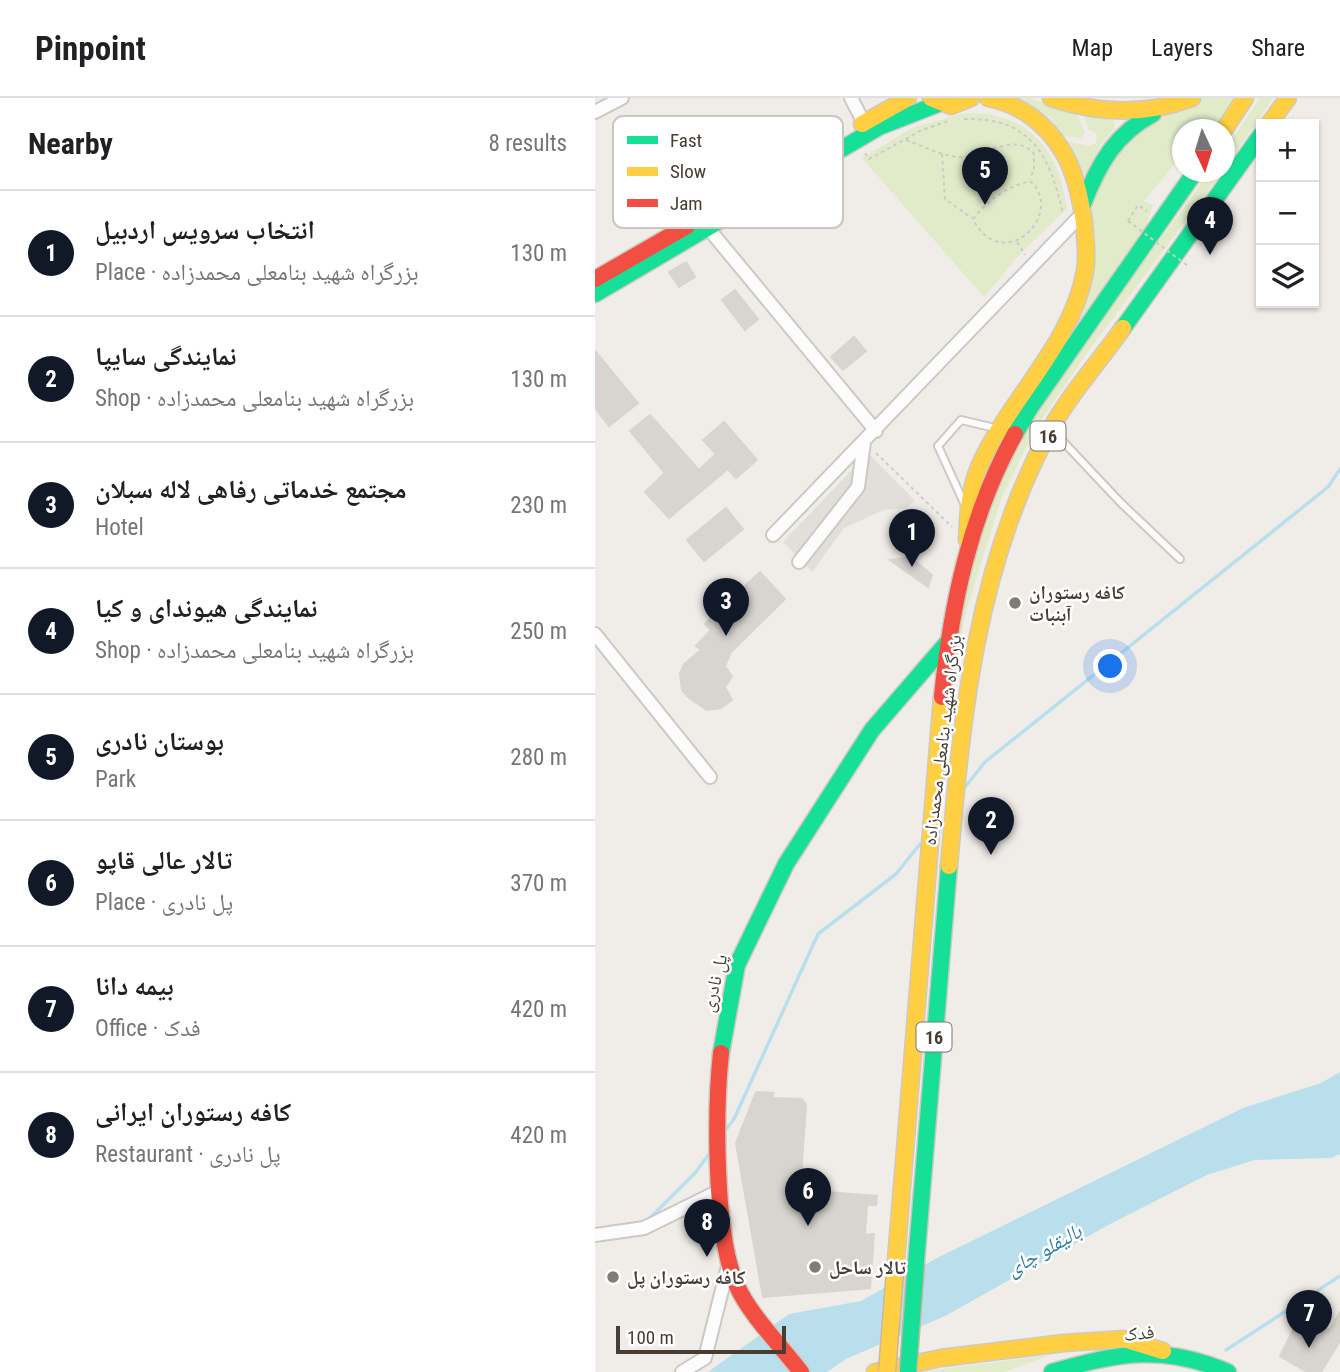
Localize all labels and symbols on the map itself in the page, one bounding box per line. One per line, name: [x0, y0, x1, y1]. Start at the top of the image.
legend: [613, 116, 843, 228]
north arrow: [1172, 119, 1235, 182]
text: Fast: [670, 129, 702, 152]
pin: 5: [962, 147, 1008, 205]
text: Slow: [670, 160, 706, 183]
text: Jam: [670, 192, 703, 215]
pin: 4: [1187, 197, 1233, 255]
road number: 16: [1030, 422, 1065, 450]
pin: 1: [889, 509, 935, 567]
pin: 3: [703, 578, 749, 636]
place label: کافه رستوران آبنبات: [1029, 581, 1125, 626]
marker: کافه رستوران آبنبات: [1007, 595, 1023, 611]
street label: بزرگراه شهید بنامعلی محمدزاده: [918, 633, 966, 847]
your location: [1093, 649, 1127, 683]
pin: 2: [968, 797, 1014, 855]
street label: پل نادری: [696, 952, 732, 1014]
road number: 16: [917, 1022, 951, 1052]
pin: 6: [785, 1168, 831, 1226]
pin: 8: [684, 1199, 730, 1257]
water label: بالیقلو چای: [1002, 1219, 1086, 1282]
place label: تالار ساحل: [829, 1256, 907, 1279]
marker: تالار ساحل: [807, 1259, 823, 1275]
place label: کافه رستوران پل: [627, 1266, 746, 1289]
marker: کافه رستوران پل: [605, 1269, 621, 1285]
pin: 7: [1286, 1290, 1332, 1348]
street label: فدک: [1123, 1320, 1155, 1346]
scale bar: [616, 1323, 786, 1355]

